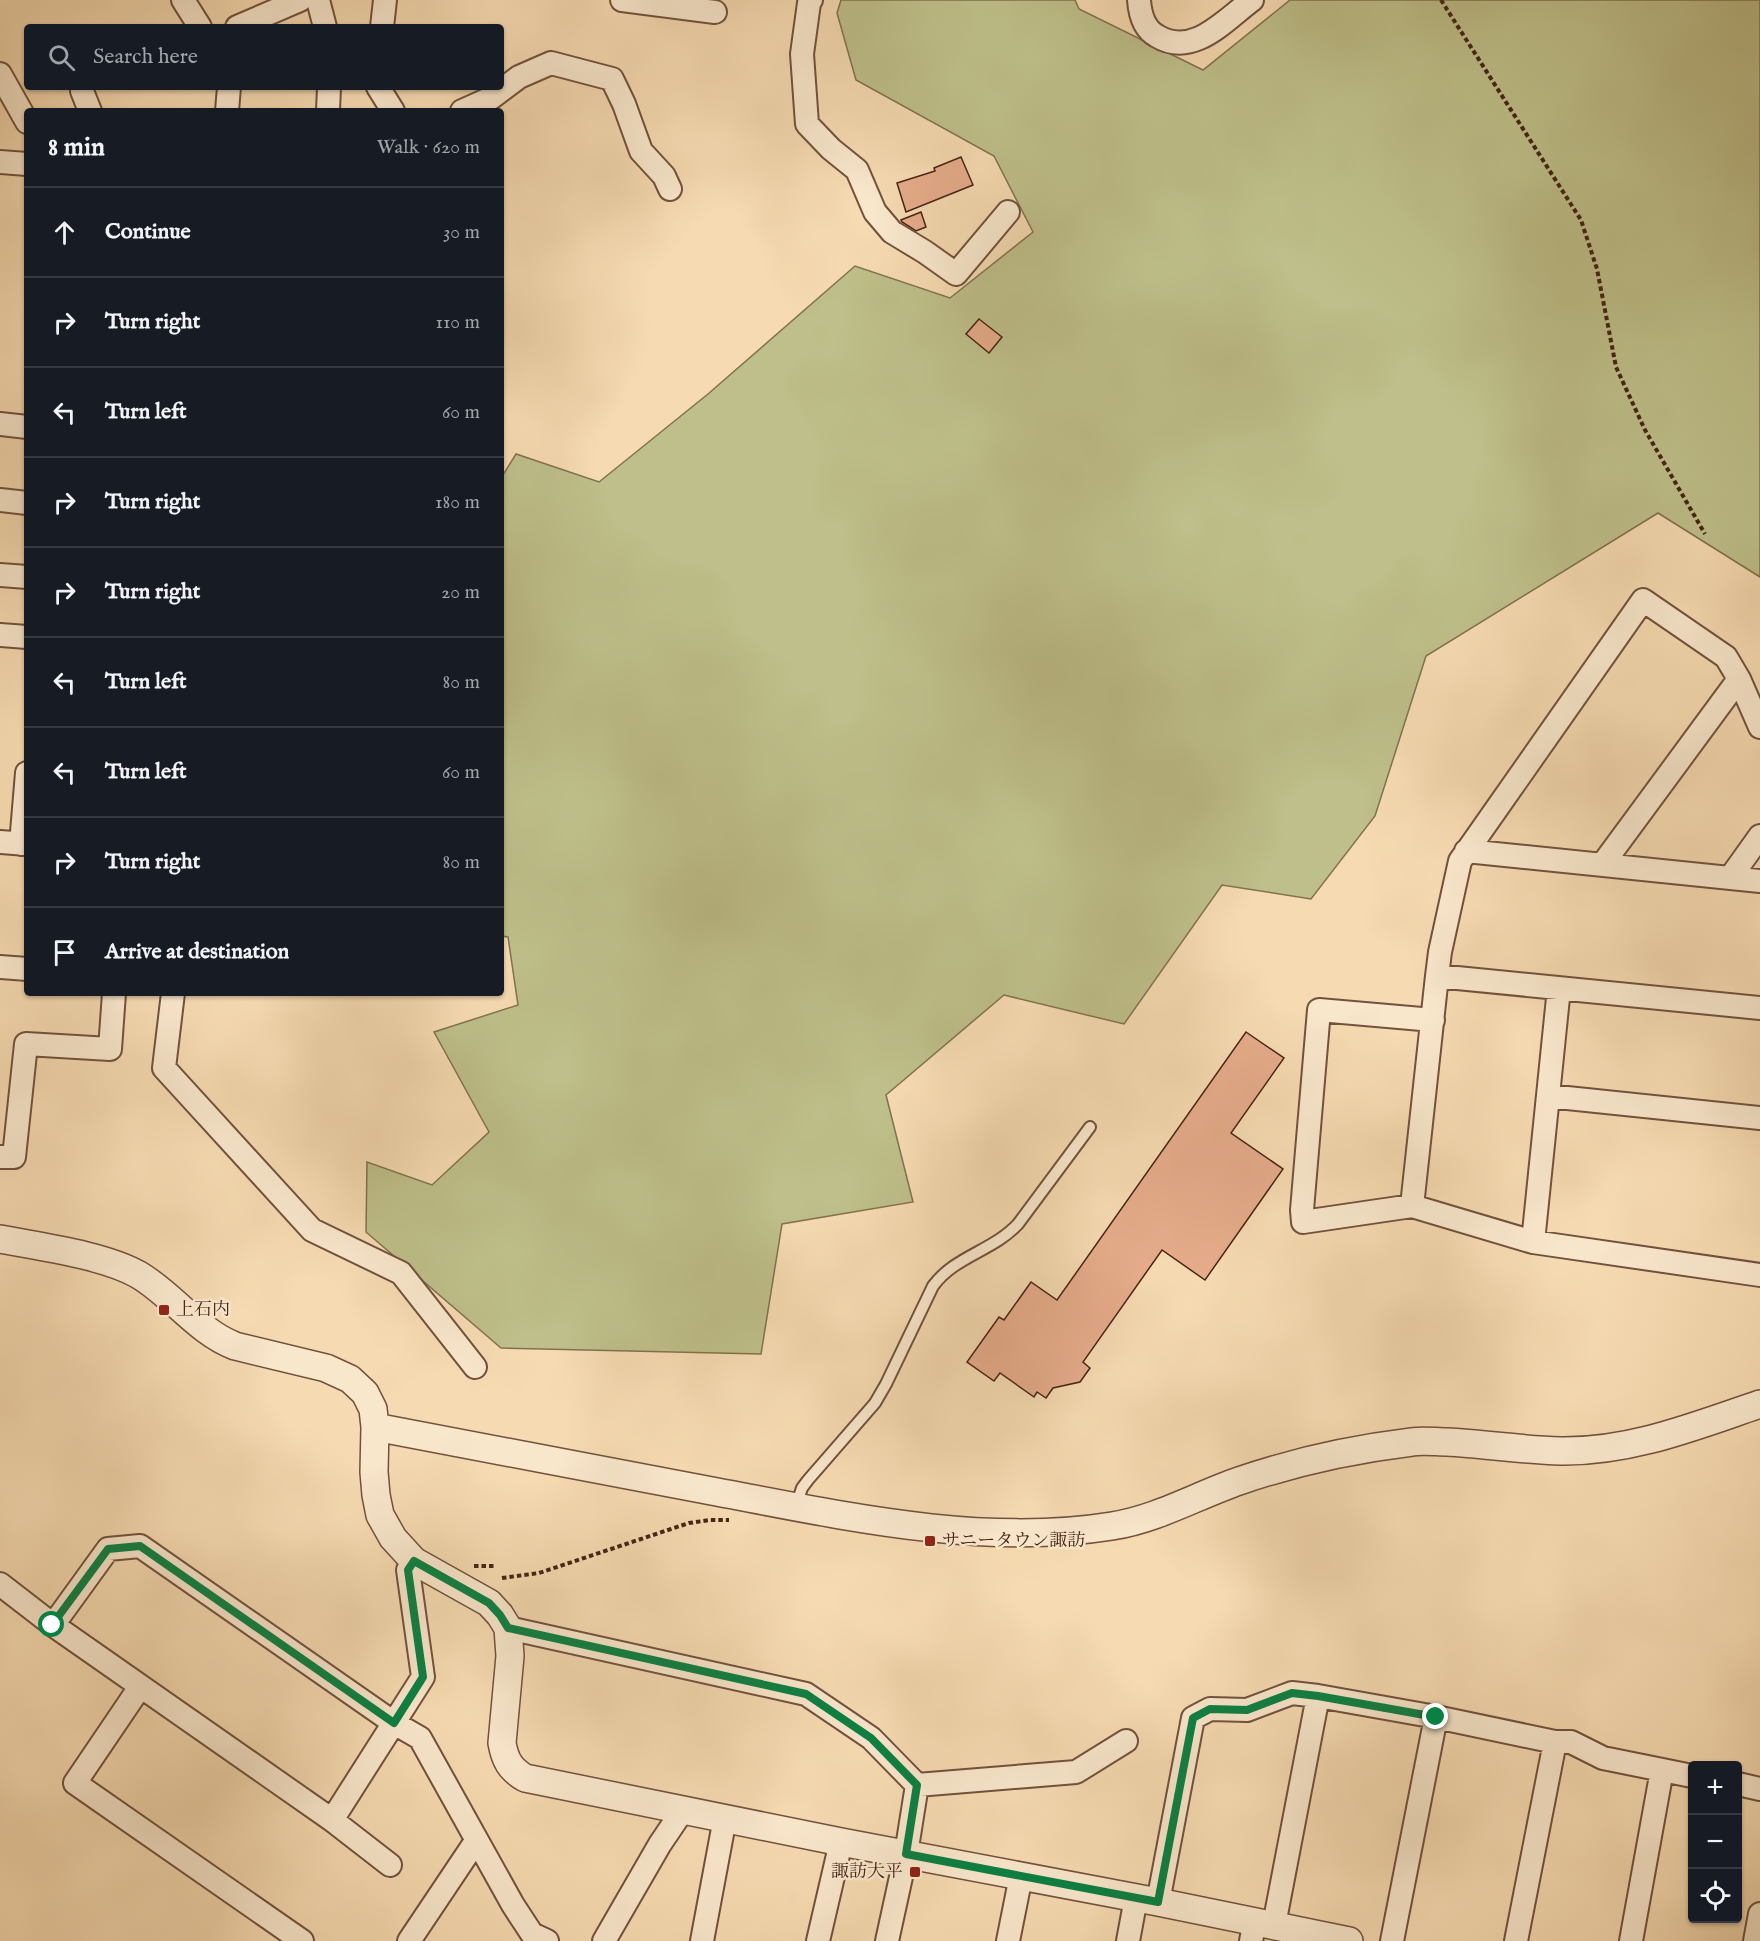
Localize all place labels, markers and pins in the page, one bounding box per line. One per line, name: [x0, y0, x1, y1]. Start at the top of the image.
place label: 上石内: [176, 1299, 230, 1322]
marker: 上石内: [157, 1303, 171, 1317]
place label: サニータウン諏訪: [942, 1530, 1085, 1553]
marker: サニータウン諏訪: [923, 1534, 937, 1548]
place label: 諏訪大平: [831, 1861, 903, 1884]
marker: 諏訪大平: [908, 1865, 922, 1879]

